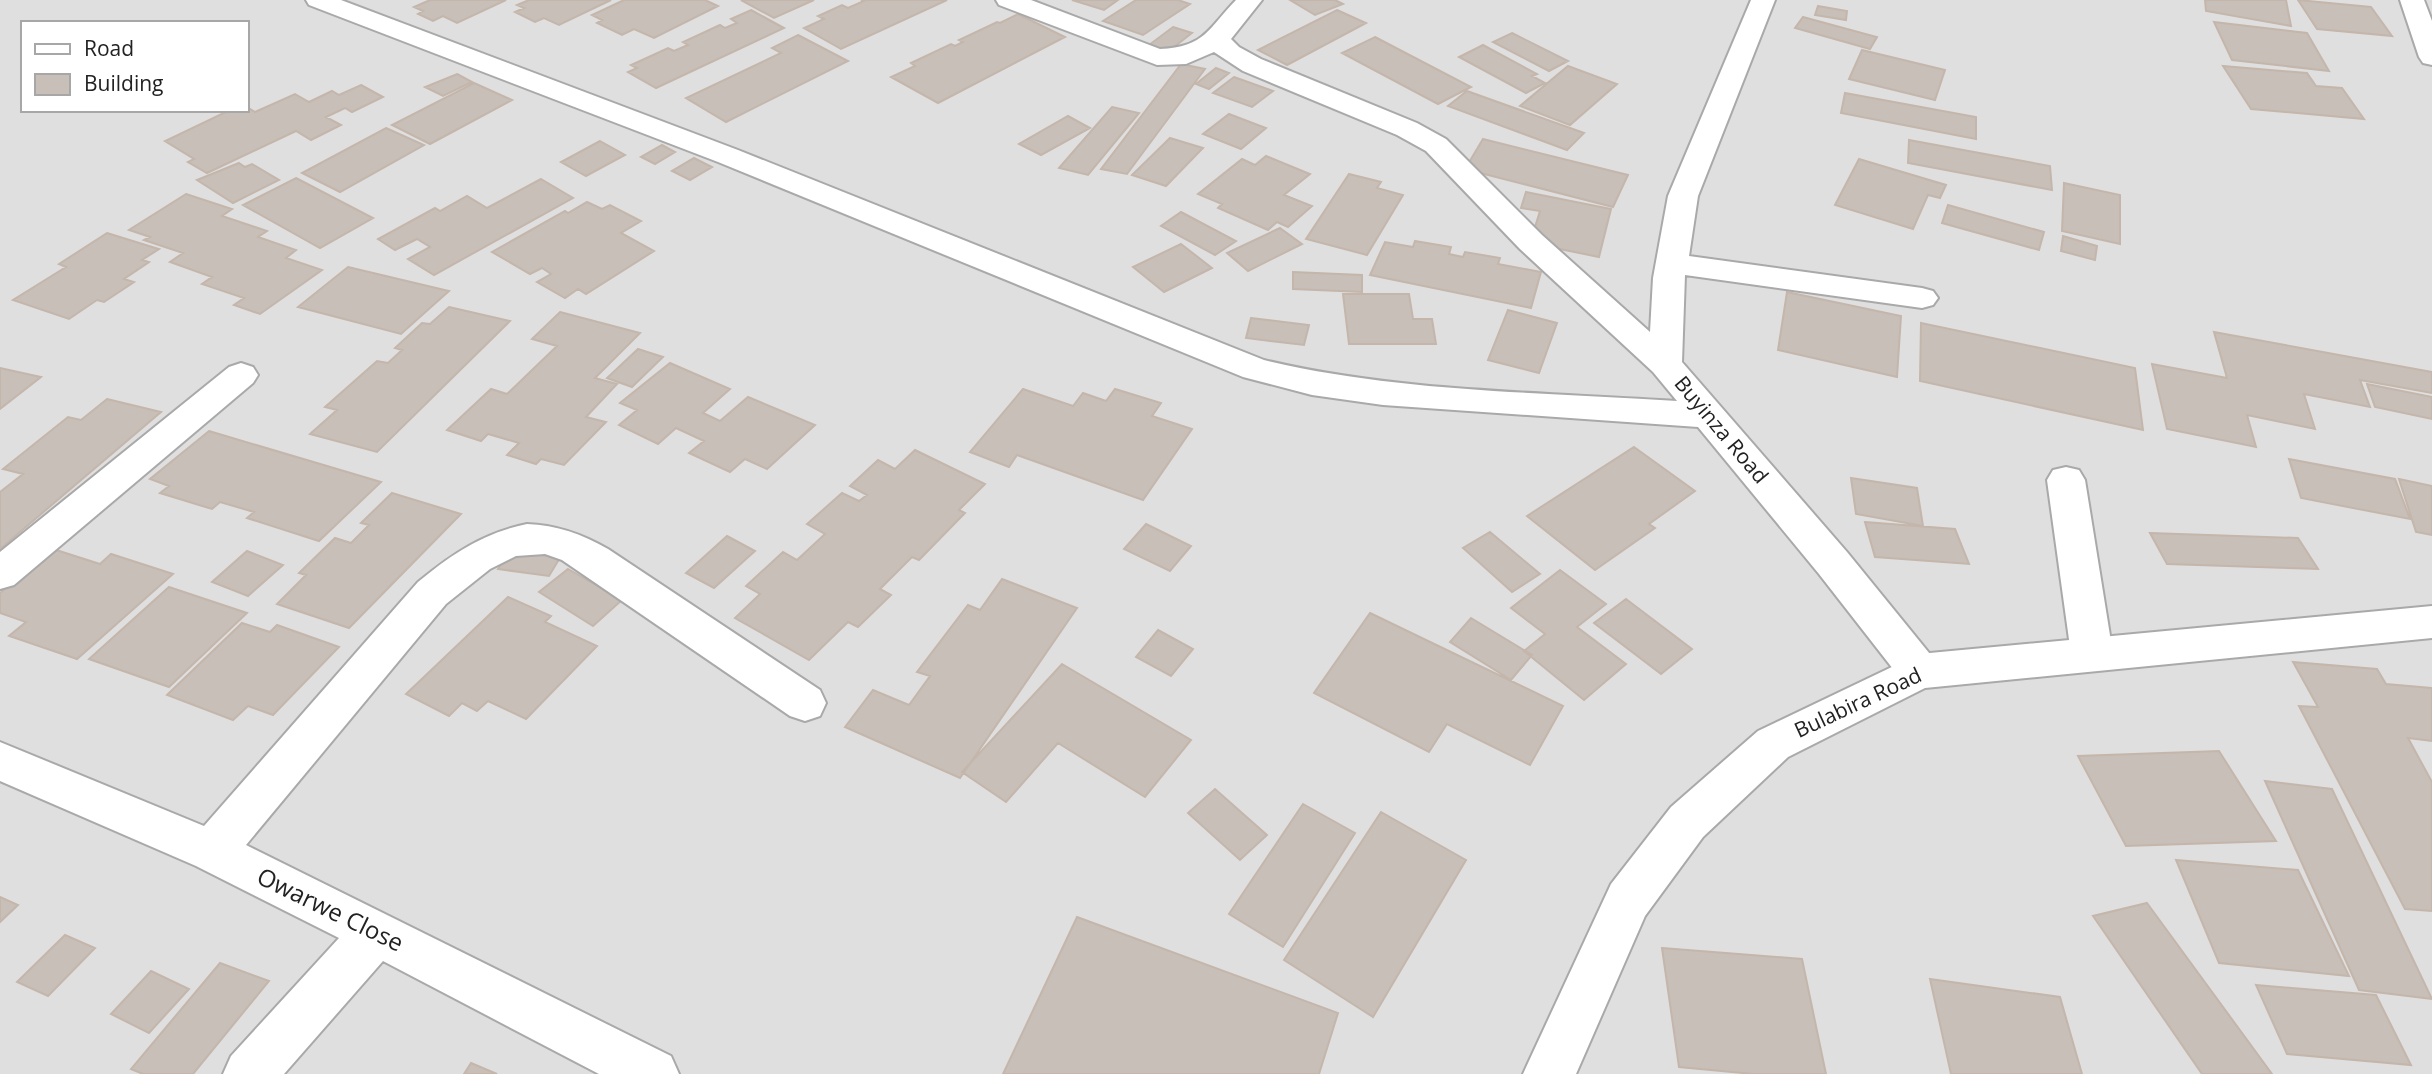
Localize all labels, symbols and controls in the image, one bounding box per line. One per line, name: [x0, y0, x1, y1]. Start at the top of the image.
legend: [21, 21, 248, 112]
text: Road: [84, 34, 134, 62]
text: Building: [84, 69, 163, 97]
street label: Buyinza Road: [1669, 370, 1775, 489]
street label: Bulabira Road: [1789, 660, 1926, 744]
street label: Owarwe Close: [252, 859, 409, 958]

